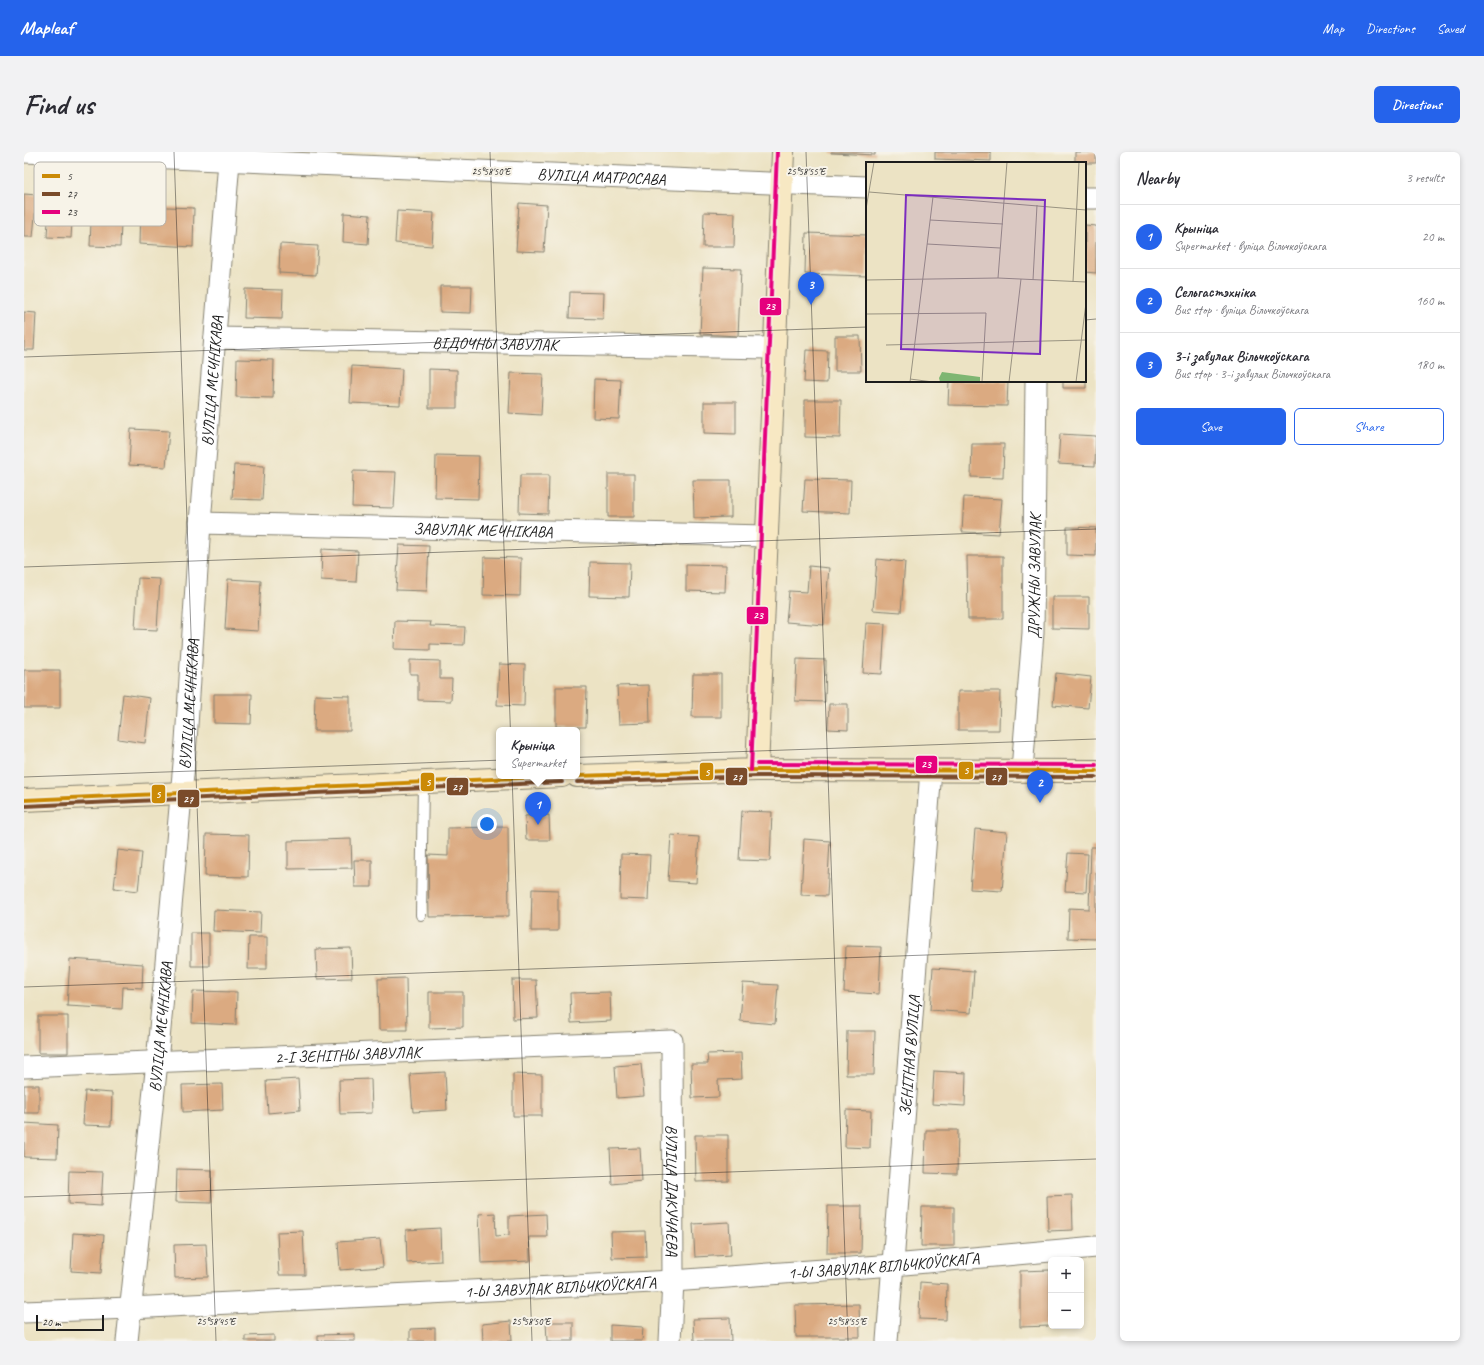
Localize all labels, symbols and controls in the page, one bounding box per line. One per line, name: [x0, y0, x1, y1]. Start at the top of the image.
text: Mapleaf: [20, 16, 73, 40]
text: Map: [1323, 20, 1344, 37]
text: Directions: [1366, 20, 1415, 37]
text: Saved: [1437, 20, 1464, 37]
button: Directions: [1374, 86, 1460, 123]
text: Find us: [24, 87, 94, 122]
legend: [34, 162, 166, 226]
inset map: [866, 162, 1086, 382]
street label: ВУЛІЦА МАТРОСАВА: [537, 164, 667, 190]
text: 25°58'50"E: [472, 165, 512, 178]
text: 25°58'55"E: [787, 165, 827, 178]
text: Nearby: [1136, 168, 1179, 189]
text: 5: [67, 169, 73, 183]
text: 3 results: [1406, 170, 1444, 186]
text: 27: [67, 187, 78, 201]
text: 23: [67, 205, 78, 219]
text: Крыніца: [1174, 219, 1218, 238]
text: 1: [1146, 229, 1152, 245]
text: 20 m: [1422, 229, 1444, 245]
text: Supermarket · вуліца Вільчкоўскага: [1174, 238, 1326, 254]
pin: 3: [798, 272, 824, 305]
text: Сельгастэхніка: [1174, 283, 1255, 302]
text: 2: [1146, 293, 1152, 309]
text: 160 m: [1416, 293, 1444, 309]
line badge: 23: [759, 297, 782, 316]
text: 23: [765, 299, 776, 313]
text: Bus stop · вуліца Вільчкоўскага: [1174, 302, 1308, 318]
street label: ВУЛІЦА МЕЧНІКАВА: [197, 314, 228, 447]
street label: ВІДОЧНЫ ЗАВУЛАК: [432, 333, 561, 355]
text: 3-і завулак Вільчкоўскага: [1174, 347, 1309, 366]
text: 3: [1146, 357, 1152, 373]
text: 180 m: [1416, 357, 1444, 373]
text: Bus stop · 3-і завулак Вільчкоўскага: [1174, 366, 1330, 382]
button: Save: [1136, 408, 1286, 445]
button: Share: [1294, 408, 1444, 445]
street label: ДРУЖНЫ ЗАВУЛАК: [1024, 511, 1045, 639]
street label: ЗАВУЛАК МЕЧНІКАВА: [413, 519, 554, 542]
line badge: 23: [746, 606, 769, 625]
text: 23: [753, 608, 764, 622]
street label: ВУЛІЦА МЕЧНІКАВА: [175, 637, 204, 770]
popup: [496, 727, 580, 779]
text: Крыніца: [510, 736, 554, 755]
text: Supermarket: [510, 755, 566, 771]
line badge: 23: [915, 755, 938, 774]
text: 23: [921, 757, 932, 771]
line badge: 5: [958, 761, 974, 780]
line badge: 5: [699, 762, 714, 781]
text: 5: [964, 763, 970, 777]
text: 5: [705, 765, 711, 779]
line badge: 27: [725, 767, 748, 786]
line badge: 27: [985, 767, 1008, 786]
text: 27: [732, 770, 743, 784]
text: 27: [991, 770, 1002, 784]
pin: 2: [1027, 770, 1053, 803]
line badge: 5: [420, 772, 435, 792]
text: 5: [426, 775, 432, 789]
line badge: 27: [446, 777, 469, 796]
text: 27: [452, 780, 463, 794]
line badge: 5: [151, 784, 166, 804]
text: 5: [156, 787, 162, 801]
line badge: 27: [177, 789, 200, 808]
text: 27: [183, 792, 194, 806]
pin: 1: [525, 792, 551, 825]
your location: [477, 814, 497, 834]
street label: ВУЛІЦА МЕЧНІКАВА: [145, 960, 177, 1093]
street label: ЗЕНІТНАЯ ВУЛІЦА: [895, 994, 925, 1117]
street label: 2-І ЗЕНІТНЫ ЗАВУЛАК: [275, 1042, 424, 1068]
street label: ВУЛІЦА ДАКУЧАЕВА: [661, 1125, 682, 1257]
street label: 1-Ы ЗАВУЛАК ВІЛЬЧКОЎСКАГА: [788, 1248, 981, 1284]
map controls: [1048, 1257, 1084, 1329]
button: +: [1048, 1257, 1084, 1293]
street label: 1-Ы ЗАВУЛАК ВІЛЬЧКОЎСКАГА: [464, 1273, 658, 1302]
button: −: [1048, 1293, 1084, 1329]
scale bar: [36, 1313, 104, 1332]
text: 20 m: [42, 1315, 61, 1329]
text: 25°58'45"E: [197, 1315, 237, 1328]
text: 25°58'50"E: [512, 1315, 552, 1328]
text: 25°58'55"E: [828, 1315, 868, 1328]

